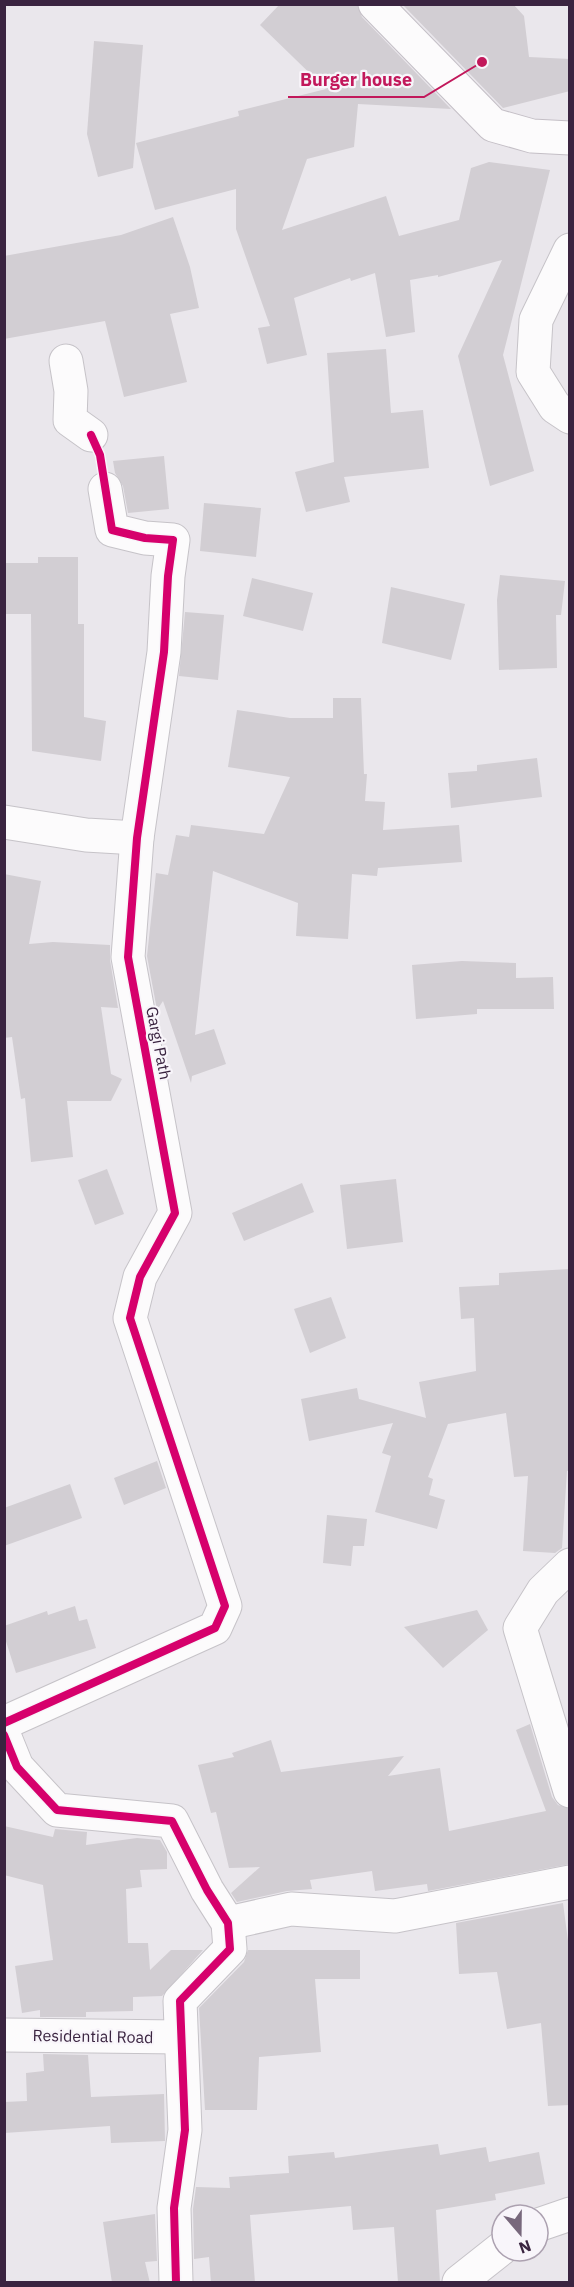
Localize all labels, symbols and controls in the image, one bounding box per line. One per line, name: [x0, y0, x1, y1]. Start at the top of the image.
callout: Burger house: [288, 61, 424, 97]
text: Burger house: [300, 68, 412, 91]
street label: Gargi Path: [142, 1005, 176, 1081]
street label: Residential Road: [32, 2025, 154, 2047]
north arrow: [490, 2203, 550, 2263]
text: N: [516, 2236, 534, 2258]

